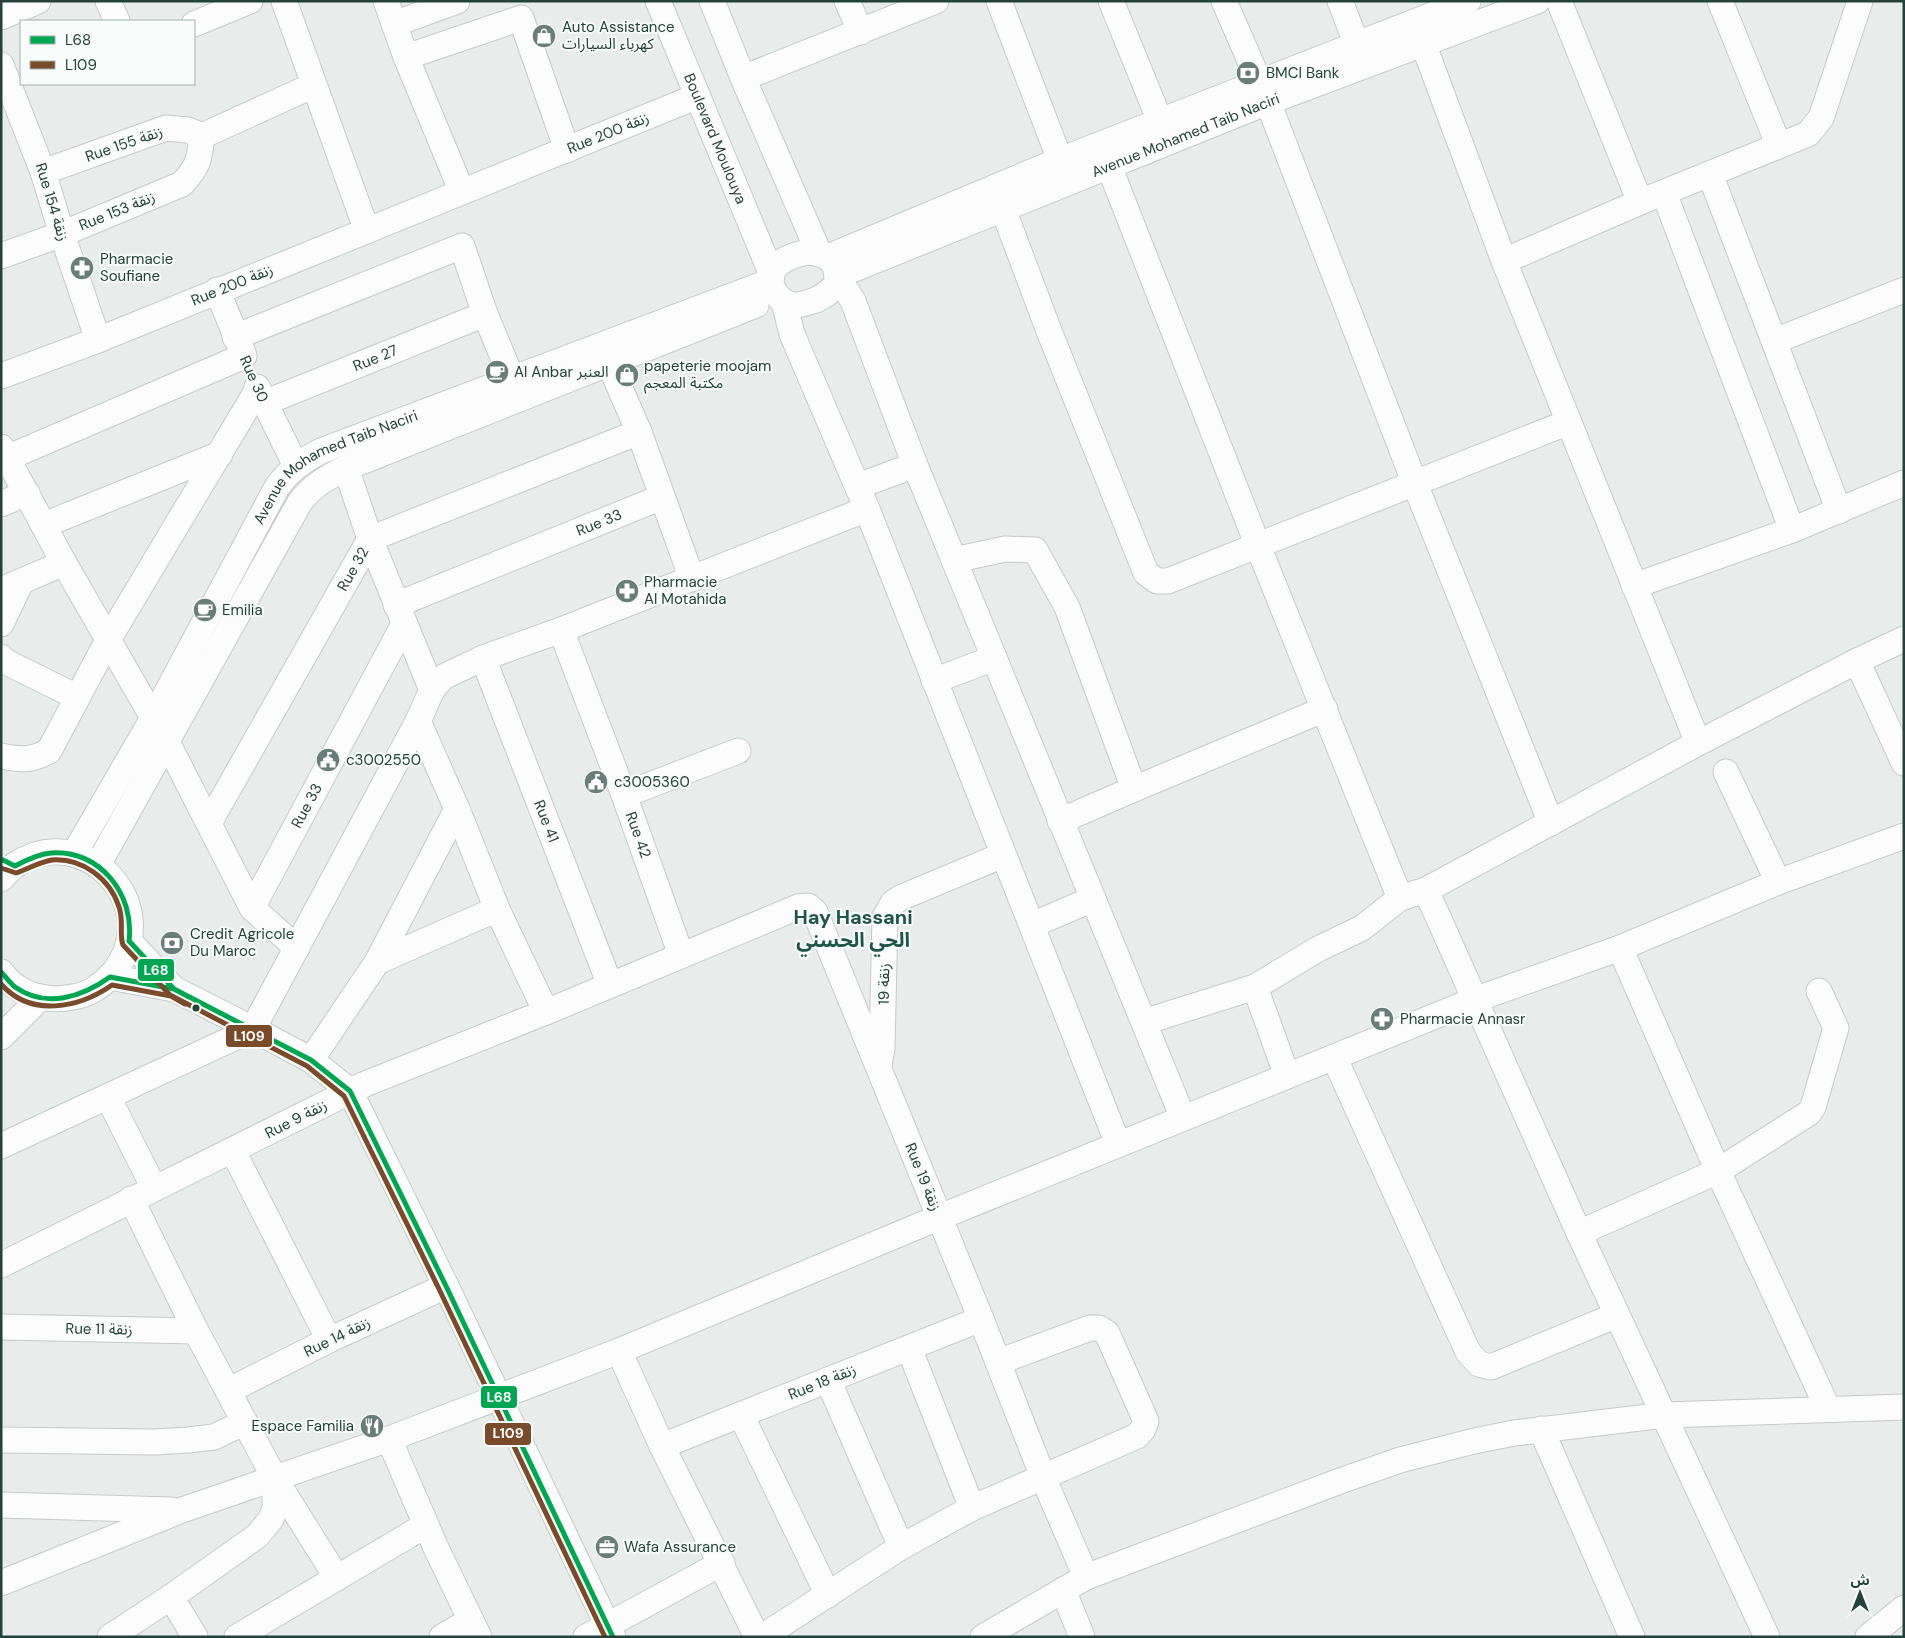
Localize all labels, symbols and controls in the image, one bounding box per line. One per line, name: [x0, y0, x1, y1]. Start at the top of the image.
place label: Auto Assistance كهرباء السيارات: [562, 17, 675, 54]
legend: [20, 20, 195, 85]
shop icon: Auto Assistance كهرباء السيارات: [531, 23, 557, 49]
text: L68: [65, 30, 91, 50]
text: L109: [65, 55, 97, 75]
bank icon: BMCI Bank: [1235, 60, 1261, 86]
place label: BMCI Bank: [1266, 63, 1340, 83]
street label: Boulevard Moulouya: [679, 70, 751, 207]
street label: Avenue Mohamed Taib Naciri: [1089, 89, 1283, 182]
street label: Rue 200 زنقة: [564, 107, 652, 159]
street label: Rue 155 زنقة: [83, 121, 165, 167]
street label: Rue 154 زنقة: [31, 160, 73, 244]
street label: Rue 153 زنقة: [76, 187, 158, 235]
place label: Pharmacie Soufiane: [100, 249, 173, 286]
pharmacy icon: Pharmacie Soufiane: [69, 255, 95, 281]
street label: Rue 200 زنقة: [188, 259, 276, 311]
street label: Rue 27: [350, 340, 401, 376]
street label: Rue 30: [235, 352, 273, 406]
place label: papeterie moojam مكتبة المعجم: [644, 356, 771, 394]
cafe icon: Al Anbar العنبر: [484, 359, 510, 385]
place label: Al Anbar العنبر: [514, 362, 608, 382]
shop icon: papeterie moojam مكتبة المعجم: [614, 362, 640, 388]
street label: Avenue Mohamed Taib Naciri: [249, 405, 421, 528]
street label: Rue 33: [573, 504, 625, 541]
street label: Rue 32: [333, 543, 373, 595]
place label: Pharmacie Al Motahida: [644, 572, 726, 609]
pharmacy icon: Pharmacie Al Motahida: [614, 578, 640, 604]
cafe icon: Emilia: [192, 597, 218, 623]
place label: Emilia: [222, 600, 263, 620]
public building icon: c3002550: [315, 747, 341, 773]
place label: c3002550: [346, 750, 421, 770]
public building icon: c3005360: [583, 769, 609, 795]
place label: c3005360: [614, 772, 690, 792]
street label: Rue 33: [287, 780, 327, 832]
street label: Rue 41: [529, 797, 564, 845]
street label: Rue 42: [621, 809, 656, 861]
district label: Hay Hassani الحي الحسني: [793, 904, 913, 957]
place label: Credit Agricole Du Maroc: [190, 924, 294, 961]
bank icon: Credit Agricole Du Maroc: [159, 930, 185, 956]
line badge: L68: [137, 958, 175, 982]
text: L68: [143, 961, 169, 979]
street label: 19 زنقة: [874, 963, 894, 1005]
unlabelled marker: [191, 1003, 201, 1013]
pharmacy icon: Pharmacie Annasr: [1369, 1006, 1395, 1032]
place label: Pharmacie Annasr: [1400, 1009, 1526, 1029]
line badge: L109: [225, 1024, 273, 1048]
text: L109: [233, 1027, 265, 1045]
street label: Rue 9 زنقة: [262, 1095, 330, 1143]
street label: Rue 19 زنقة: [900, 1140, 946, 1214]
street label: Rue 14 زنقة: [300, 1312, 374, 1362]
street label: Rue 11 زنقة: [65, 1318, 133, 1340]
street label: Rue 18 زنقة: [785, 1359, 859, 1405]
line badge: L68: [480, 1385, 518, 1409]
text: L68: [486, 1388, 512, 1406]
restaurant icon: Espace Familia: [359, 1413, 385, 1439]
place label: Espace Familia: [252, 1416, 354, 1436]
line badge: L109: [484, 1422, 532, 1446]
text: L109: [492, 1424, 524, 1442]
office icon: Wafa Assurance: [594, 1534, 620, 1560]
place label: Wafa Assurance: [624, 1537, 736, 1557]
north arrow: [1835, 1568, 1885, 1618]
text: ش: [1850, 1571, 1870, 1589]

